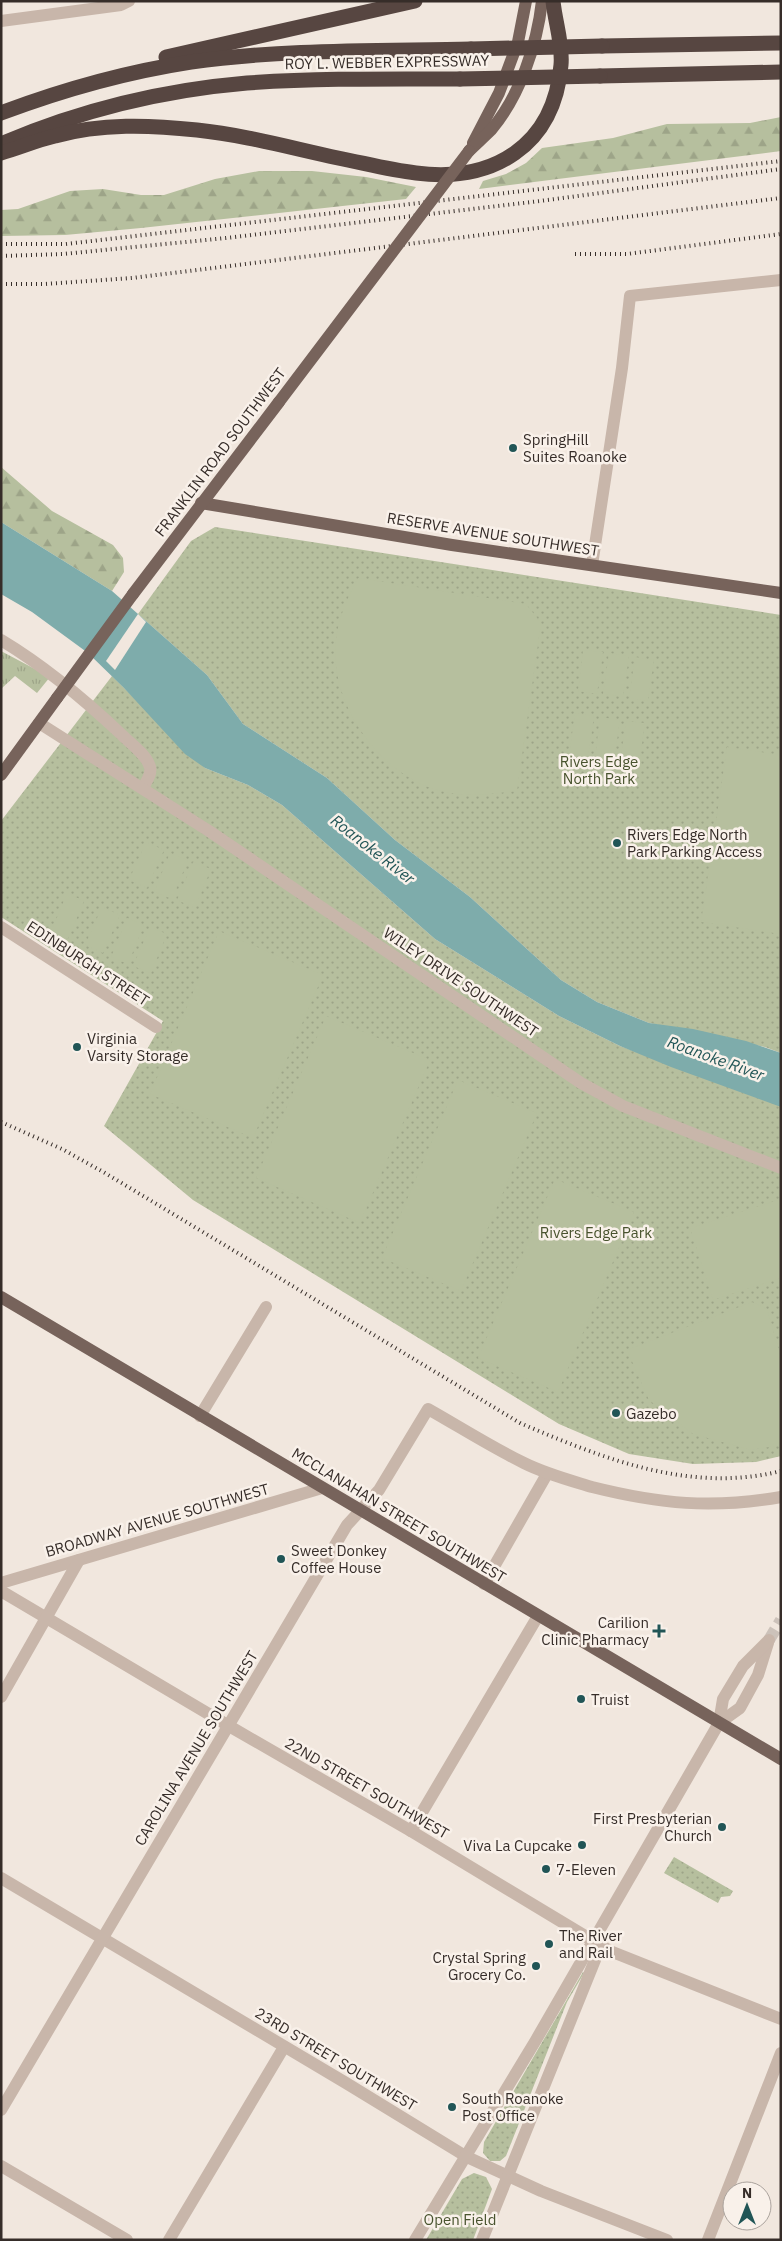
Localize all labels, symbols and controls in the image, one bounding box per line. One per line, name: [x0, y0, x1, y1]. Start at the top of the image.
street label: ROY L. WEBBER EXPRESSWAY: [284, 51, 490, 73]
street label: FRANKLIN ROAD SOUTHWEST: [150, 364, 290, 540]
place label: SpringHill Suites Roanoke: [523, 430, 627, 466]
marker: SpringHill Suites Roanoke: [507, 442, 519, 454]
street label: RESERVE AVENUE SOUTHWEST: [386, 508, 601, 560]
park label: Rivers Edge North Park: [560, 752, 638, 788]
water label: Roanoke River: [327, 810, 420, 889]
place label: Rivers Edge North Park Parking Access: [627, 825, 762, 861]
marker: Rivers Edge North Park Parking Access: [611, 837, 623, 849]
street label: EDINBURGH STREET: [23, 916, 153, 1010]
street label: WILEY DRIVE SOUTHWEST: [380, 923, 542, 1041]
place label: Virginia Varsity Storage: [87, 1029, 188, 1065]
water label: Roanoke River: [665, 1031, 768, 1085]
marker: Virginia Varsity Storage: [71, 1041, 83, 1053]
park label: Rivers Edge Park: [540, 1223, 652, 1242]
place label: Gazebo: [626, 1404, 677, 1423]
marker: Gazebo: [610, 1407, 622, 1419]
street label: MCCLANAHAN STREET SOUTHWEST: [288, 1443, 510, 1587]
street label: BROADWAY AVENUE SOUTHWEST: [43, 1479, 271, 1561]
place label: Sweet Donkey Coffee House: [291, 1541, 387, 1577]
marker: Sweet Donkey Coffee House: [275, 1553, 287, 1565]
place label: Carilion Clinic Pharmacy: [541, 1613, 650, 1649]
marker: Carilion Clinic Pharmacy: [653, 1625, 665, 1637]
street label: CAROLINA AVENUE SOUTHWEST: [130, 1647, 262, 1849]
place label: Truist: [591, 1690, 629, 1709]
marker: Truist: [575, 1693, 587, 1705]
street label: 22ND STREET SOUTHWEST: [282, 1733, 453, 1843]
place label: First Presbyterian Church: [593, 1809, 712, 1845]
marker: First Presbyterian Church: [716, 1821, 728, 1833]
place label: Viva La Cupcake: [463, 1836, 572, 1855]
marker: Viva La Cupcake: [576, 1839, 588, 1851]
place label: 7-Eleven: [556, 1860, 616, 1879]
marker: 7-Eleven: [540, 1863, 552, 1875]
place label: The River and Rail: [559, 1926, 623, 1962]
marker: The River and Rail: [543, 1938, 555, 1950]
place label: Crystal Spring Grocery Co.: [432, 1948, 526, 1984]
marker: Crystal Spring Grocery Co.: [530, 1960, 542, 1972]
street label: 23RD STREET SOUTHWEST: [252, 2003, 421, 2115]
place label: South Roanoke Post Office: [462, 2089, 564, 2125]
marker: South Roanoke Post Office: [446, 2101, 458, 2113]
north arrow: [722, 2181, 772, 2231]
text: N: [742, 2184, 752, 2202]
park label: Open Field: [424, 2210, 496, 2229]

